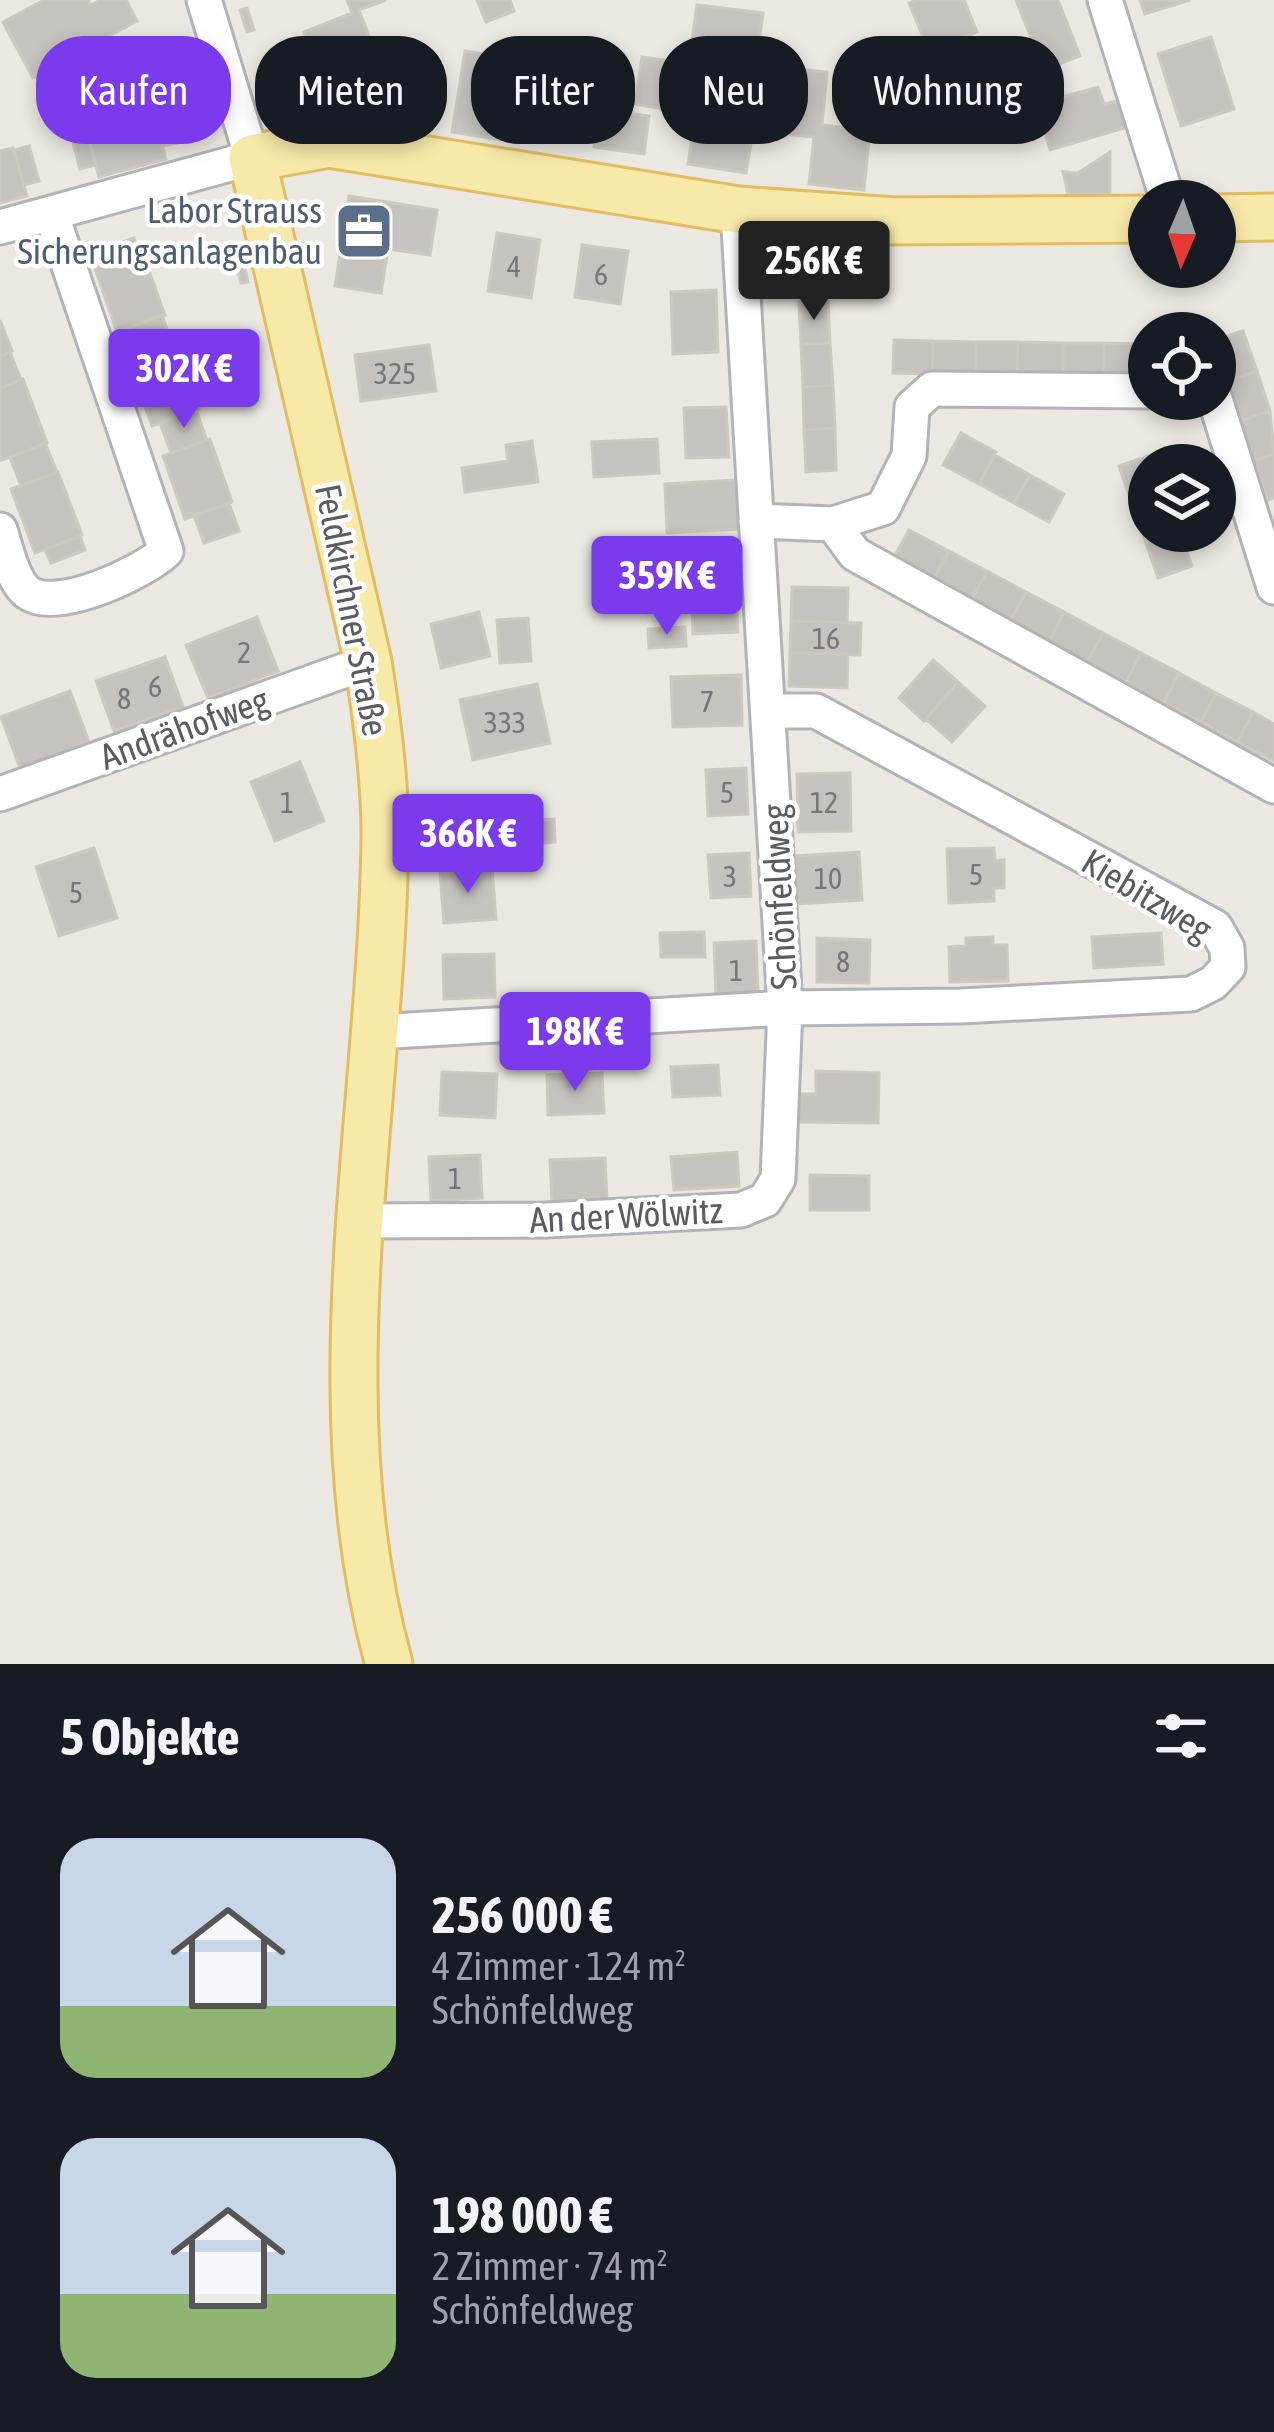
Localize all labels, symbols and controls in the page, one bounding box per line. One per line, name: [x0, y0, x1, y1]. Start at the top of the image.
chip: Kaufen: [36, 36, 231, 144]
chip: Mieten: [255, 36, 447, 144]
chip: Filter: [471, 36, 635, 144]
chip: Neu: [659, 36, 808, 144]
chip: Wohnung: [832, 36, 1064, 144]
north arrow: [1128, 180, 1236, 288]
map controls: [1128, 180, 1236, 552]
place label: Labor Strauss Sicherungsanlagenbau: [18, 189, 322, 272]
office icon: Labor Strauss Sicherungsanlagenbau: [333, 200, 395, 262]
pin: 256K €: [716, 221, 912, 323]
text: 256K €: [766, 238, 863, 282]
house number: 4: [507, 249, 521, 283]
house number: 6: [594, 257, 608, 291]
button: locate: [1128, 312, 1236, 420]
pin: 302K €: [86, 329, 282, 431]
text: 302K €: [136, 346, 233, 390]
house number: 325: [374, 356, 416, 390]
button: layers: [1128, 444, 1236, 552]
street label: Feldkirchner Straße: [307, 481, 397, 739]
pin: 359K €: [569, 536, 765, 638]
text: 359K €: [619, 553, 716, 597]
house number: 16: [812, 621, 840, 655]
house number: 2: [237, 635, 251, 669]
house number: 6: [148, 669, 162, 703]
street label: Andrähofweg: [94, 678, 274, 778]
house number: 8: [117, 681, 131, 715]
house number: 7: [700, 684, 714, 718]
house number: 333: [484, 705, 526, 739]
house number: 5: [720, 775, 734, 809]
house number: 1: [280, 785, 294, 819]
house number: 12: [810, 785, 838, 819]
pin: 366K €: [370, 794, 566, 896]
street label: Schönfeldweg: [753, 803, 805, 991]
text: 366K €: [420, 811, 517, 855]
street label: Kiebitzweg: [1075, 840, 1220, 950]
house number: 5: [969, 857, 983, 891]
house number: 3: [723, 859, 737, 893]
house number: 10: [814, 861, 842, 895]
house number: 5: [69, 875, 83, 909]
house number: 8: [836, 944, 850, 978]
house number: 1: [729, 953, 743, 987]
pin: 198K €: [477, 992, 673, 1094]
text: 198K €: [527, 1009, 624, 1053]
house number: 1: [448, 1161, 462, 1195]
street label: An der Wölwitz: [528, 1189, 724, 1241]
icon: filters: [1148, 1703, 1214, 1769]
text: 5 Objekte: [60, 1707, 240, 1766]
text: 256 000 €: [432, 1885, 613, 1944]
icon: home: [156, 1886, 300, 2030]
text: 4 Zimmer · 124 m²: [432, 1944, 686, 1988]
text: Schönfeldweg: [432, 1988, 633, 2032]
text: 198 000 €: [432, 2185, 613, 2244]
icon: home: [156, 2186, 300, 2330]
text: 2 Zimmer · 74 m²: [432, 2244, 668, 2288]
text: Schönfeldweg: [432, 2288, 633, 2332]

